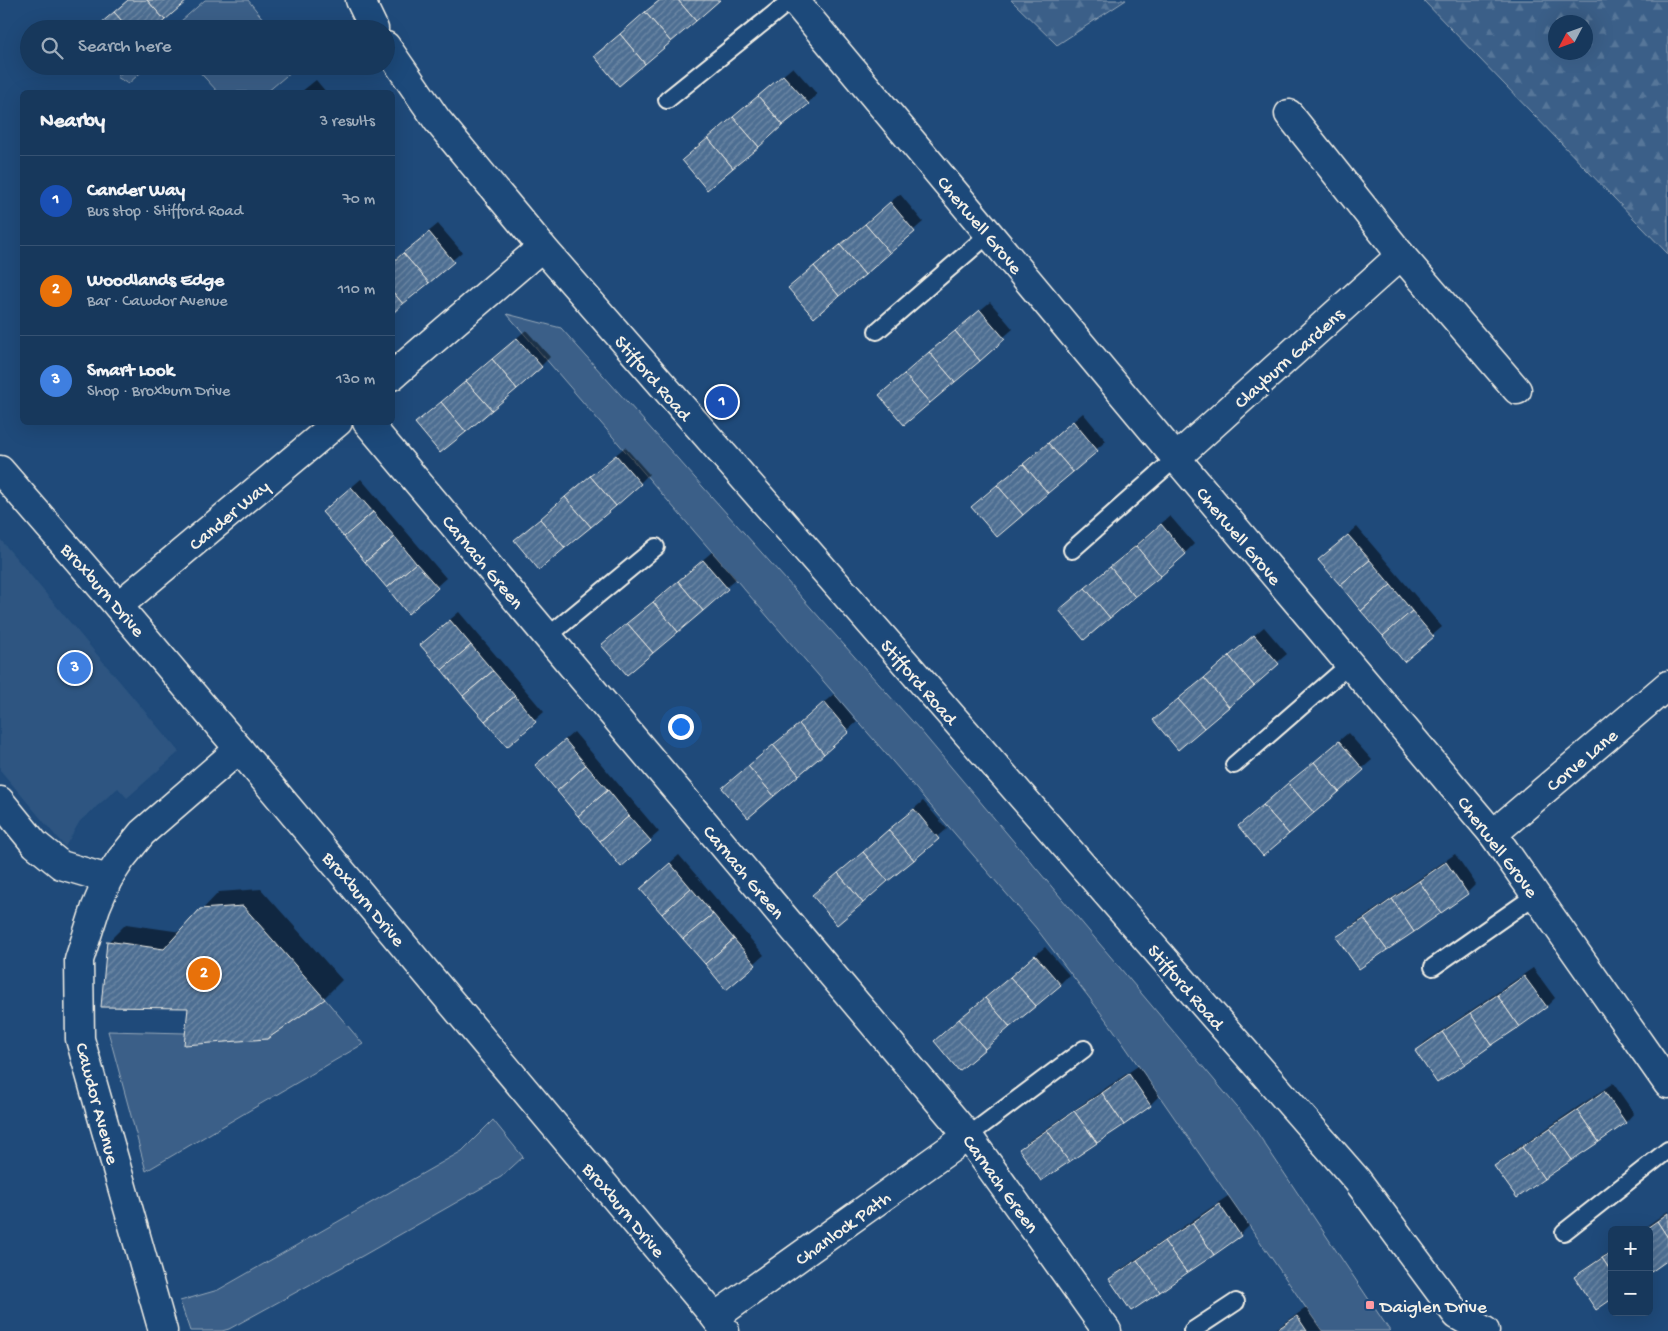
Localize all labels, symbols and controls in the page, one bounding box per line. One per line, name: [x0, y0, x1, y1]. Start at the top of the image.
north arrow: [1548, 15, 1593, 60]
search box: [20, 20, 395, 75]
icon: search: [38, 34, 66, 62]
text: Search here: [78, 36, 172, 59]
text: Nearby: [40, 110, 105, 135]
text: 3 results: [320, 113, 375, 132]
street label: Cherwell Grove: [931, 172, 1026, 280]
text: Cander Way: [87, 180, 185, 203]
text: 1: [53, 191, 59, 210]
text: 70 m: [342, 191, 375, 210]
text: Bus stop · Stifford Road: [87, 203, 243, 222]
text: Woodlands Edge: [87, 270, 224, 293]
text: 2: [52, 281, 60, 300]
text: 110 m: [338, 281, 375, 300]
text: Bar · Cawdor Avenue: [87, 293, 228, 312]
street label: Clayburn Gardens: [1231, 304, 1351, 415]
street label: Stifford Road: [608, 332, 696, 428]
text: Smart Look: [87, 360, 174, 383]
text: 3: [52, 371, 60, 390]
text: 130 m: [336, 371, 375, 390]
text: Shop · Broxburn Drive: [87, 383, 230, 402]
pin: 1: [706, 383, 738, 421]
street label: Cander Way: [185, 476, 276, 557]
street label: Cherwell Grove: [1190, 483, 1285, 591]
street label: Carnach Green: [435, 512, 527, 615]
street label: Broxburn Drive: [54, 539, 149, 643]
street label: Stifford Road: [874, 636, 962, 732]
pin: 3: [59, 649, 91, 687]
your location: [668, 714, 694, 740]
street label: Corve Lane: [1543, 725, 1624, 798]
street label: Cherwell Grove: [1451, 793, 1542, 904]
street label: Carnach Green: [696, 822, 788, 925]
street label: Broxburn Drive: [315, 847, 409, 953]
street label: Stifford Road: [1141, 941, 1229, 1037]
pin: 2: [188, 955, 220, 993]
street label: Cawdor Avenue: [68, 1041, 123, 1167]
street label: Carnach Green: [956, 1132, 1042, 1239]
street label: Broxburn Drive: [575, 1158, 669, 1264]
street label: Chanlock Path: [792, 1187, 896, 1272]
map controls: [1608, 1226, 1653, 1316]
button: +: [1608, 1226, 1653, 1271]
button: −: [1608, 1271, 1653, 1316]
place label: Daiglen Drive: [1378, 1297, 1487, 1320]
marker: Daiglen Drive: [1364, 1299, 1376, 1311]

